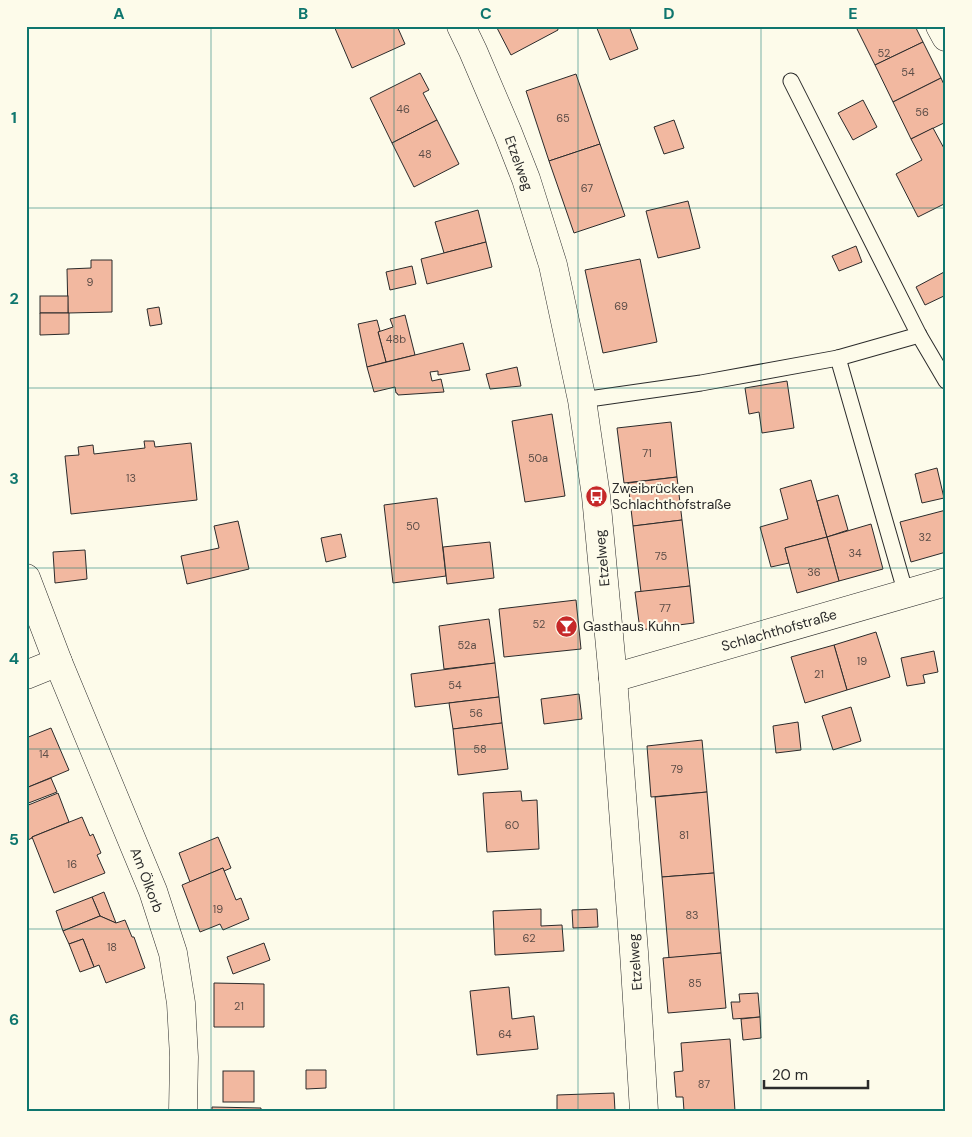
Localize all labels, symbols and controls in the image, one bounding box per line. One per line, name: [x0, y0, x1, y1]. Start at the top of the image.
text: A: [113, 3, 125, 24]
text: B: [298, 3, 308, 24]
text: C: [480, 3, 492, 24]
text: D: [663, 3, 675, 24]
text: E: [848, 3, 858, 24]
house number: 52: [878, 46, 890, 60]
house number: 54: [901, 65, 915, 79]
house number: 46: [396, 102, 410, 116]
house number: 56: [915, 105, 929, 119]
text: 1: [11, 107, 17, 128]
house number: 65: [556, 111, 570, 125]
street label: Etzelweg: [501, 133, 537, 193]
house number: 48: [418, 147, 432, 161]
house number: 67: [581, 181, 593, 195]
house number: 9: [87, 275, 94, 289]
text: 2: [9, 288, 19, 309]
house number: 69: [614, 299, 628, 313]
house number: 48b: [386, 332, 406, 346]
house number: 71: [642, 446, 652, 460]
house number: 50a: [528, 451, 548, 465]
text: 3: [9, 468, 19, 489]
house number: 13: [126, 471, 136, 485]
place label: Zweibrücken Schlachthofstraße: [612, 479, 731, 513]
bus stop icon: Zweibrücken Schlachthofstraße: [584, 484, 608, 508]
house number: 50: [406, 519, 420, 533]
street label: Etzelweg: [591, 529, 613, 587]
house number: 32: [919, 530, 931, 544]
house number: 34: [848, 546, 862, 560]
house number: 75: [655, 549, 667, 563]
house number: 36: [807, 565, 821, 579]
house number: 77: [659, 601, 671, 615]
street label: Schlachthofstraße: [719, 605, 839, 655]
bar icon: Gasthaus Kuhn: [555, 614, 579, 638]
house number: 52: [533, 617, 545, 631]
place label: Gasthaus Kuhn: [583, 617, 680, 635]
house number: 52a: [458, 638, 476, 652]
text: 4: [9, 648, 19, 669]
house number: 19: [857, 654, 867, 668]
house number: 21: [814, 667, 824, 681]
house number: 54: [448, 678, 462, 692]
house number: 56: [469, 706, 483, 720]
house number: 58: [473, 742, 487, 756]
house number: 14: [39, 747, 49, 761]
house number: 79: [671, 762, 683, 776]
house number: 60: [505, 818, 519, 832]
house number: 81: [679, 828, 689, 842]
text: 5: [9, 829, 19, 850]
street label: Am Ölkorb: [126, 845, 168, 915]
house number: 16: [67, 857, 77, 871]
house number: 19: [213, 902, 223, 916]
house number: 83: [685, 908, 699, 922]
house number: 62: [523, 931, 535, 945]
street label: Etzelweg: [624, 933, 646, 991]
house number: 18: [107, 940, 117, 954]
house number: 85: [688, 976, 702, 990]
house number: 21: [234, 999, 244, 1013]
text: 6: [9, 1009, 19, 1030]
house number: 64: [498, 1027, 512, 1041]
scale bar: [764, 1057, 868, 1089]
text: 20 m: [772, 1065, 808, 1085]
house number: 87: [698, 1077, 710, 1091]

